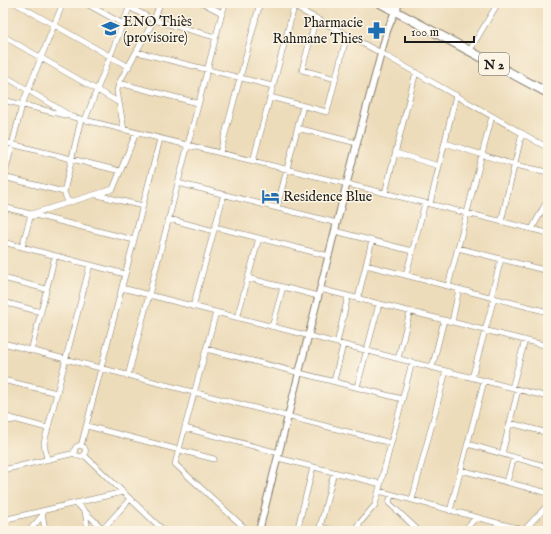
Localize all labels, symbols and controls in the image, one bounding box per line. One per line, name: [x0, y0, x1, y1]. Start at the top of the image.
place label: ENO Thiès (provisoire): [123, 13, 192, 47]
place label: Pharmacie Rahmane Thies: [272, 14, 364, 48]
scale bar: [405, 18, 474, 44]
school or university icon: ENO Thiès (provisoire): [100, 19, 120, 39]
pharmacy icon: Pharmacie Rahmane Thies: [366, 20, 386, 40]
text: 100 m: [411, 25, 439, 40]
road number: N 2: [479, 53, 509, 75]
hotel icon: Residence Blue: [260, 186, 280, 206]
place label: Residence Blue: [283, 188, 373, 206]

